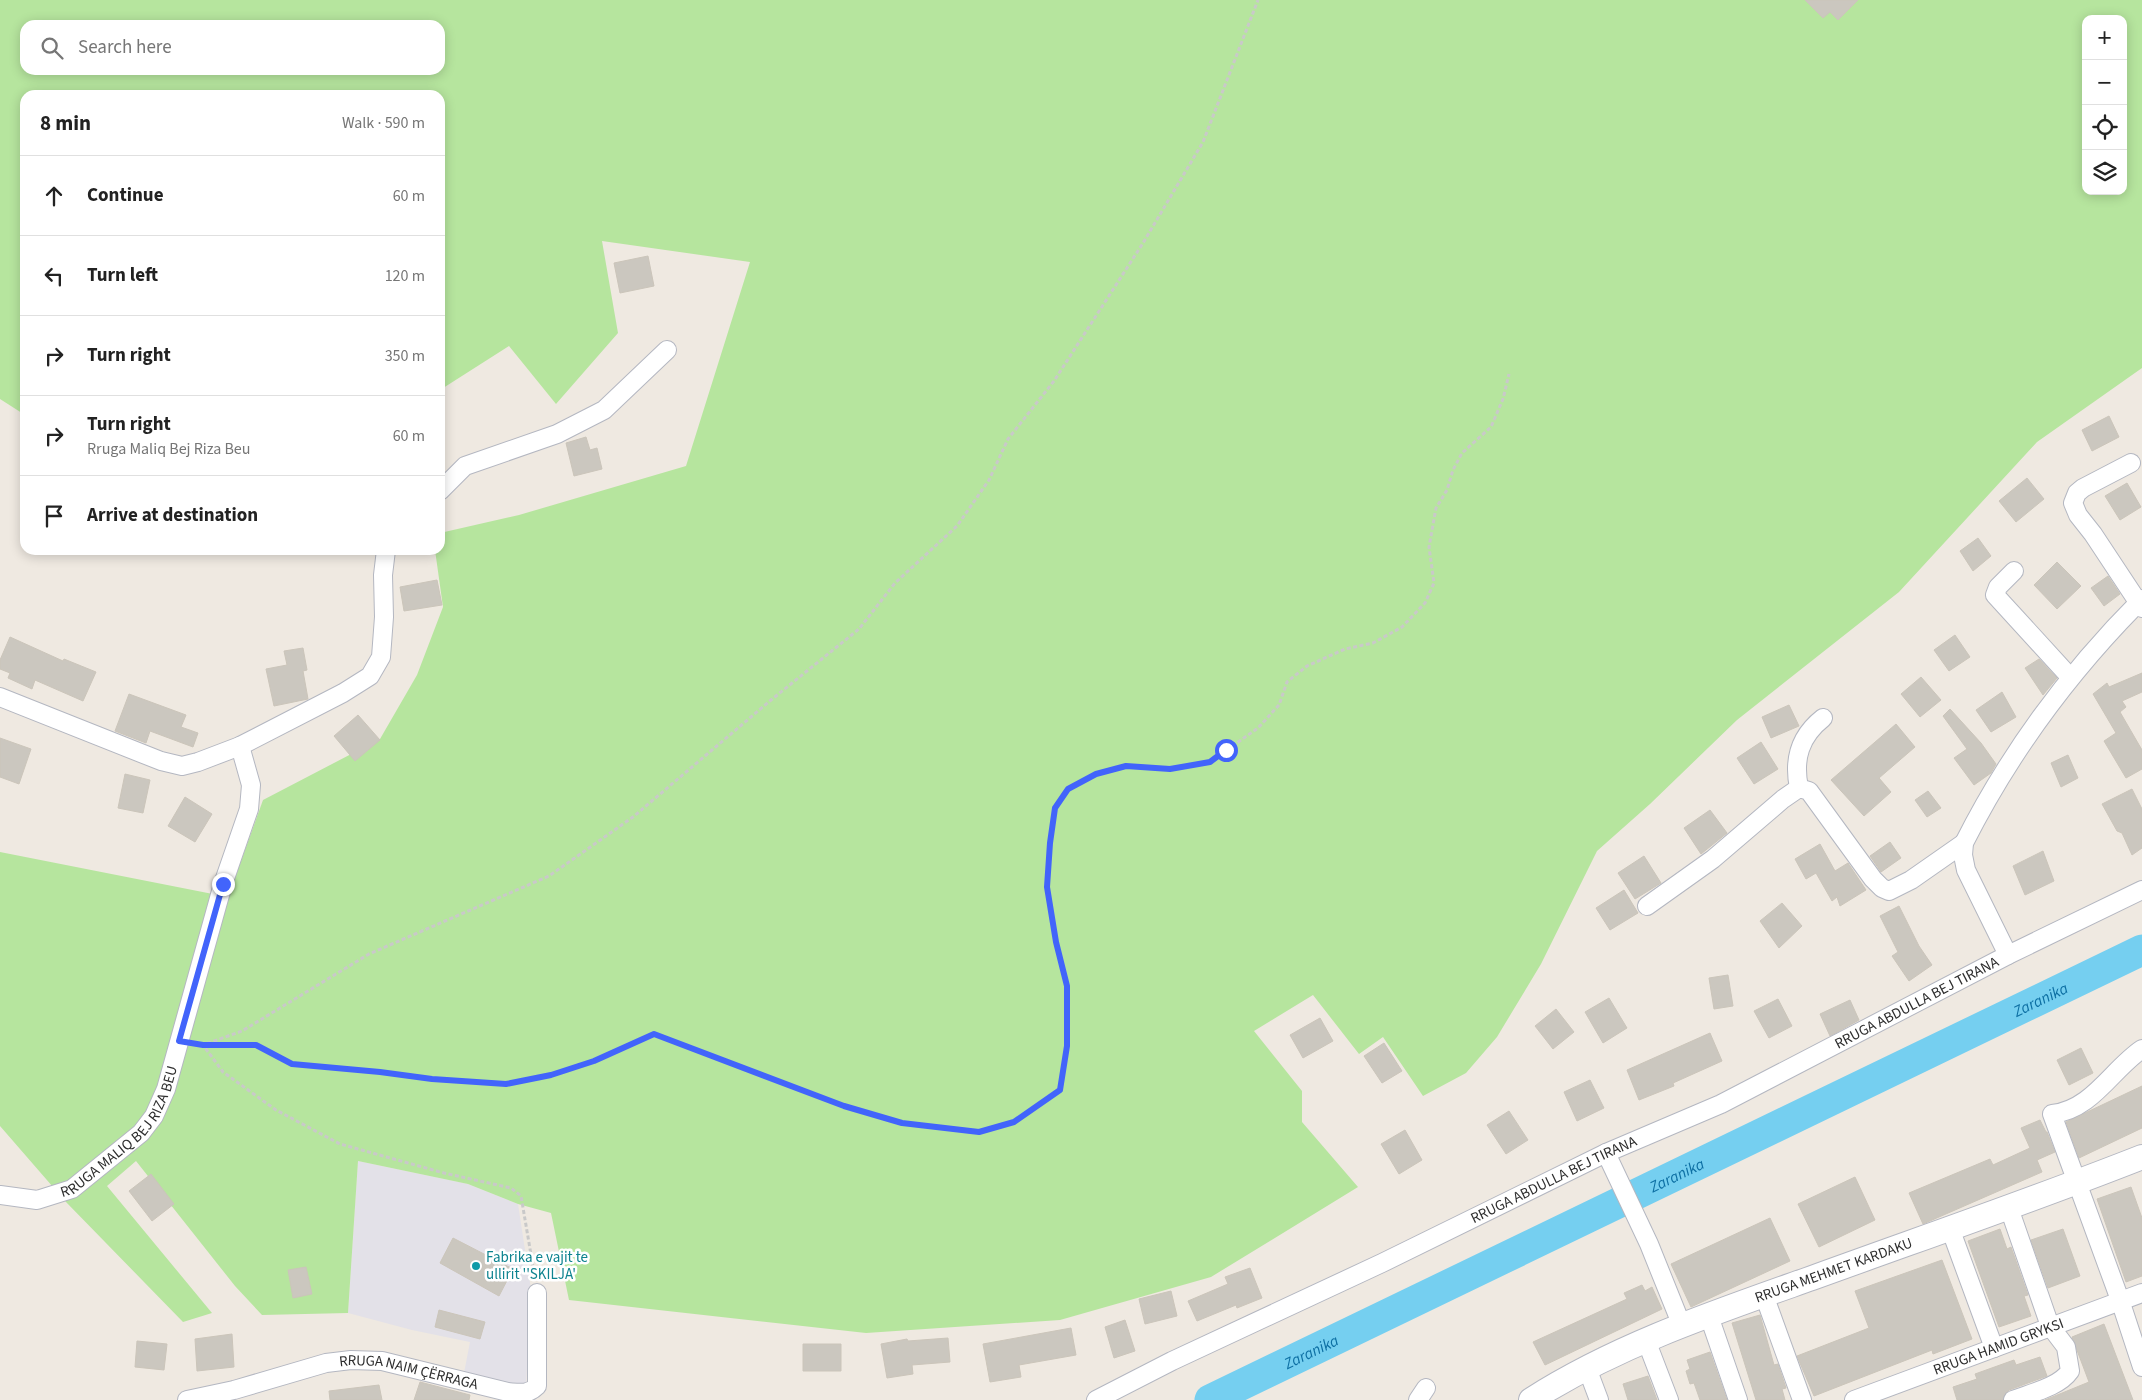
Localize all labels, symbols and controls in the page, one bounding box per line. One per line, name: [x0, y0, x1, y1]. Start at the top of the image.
map controls: [2082, 15, 2127, 195]
button: +: [2082, 15, 2127, 60]
search box: [20, 20, 445, 75]
icon: search: [38, 34, 66, 62]
text: Search here: [78, 34, 172, 61]
button: −: [2082, 60, 2127, 105]
button: locate: [2082, 105, 2127, 150]
text: 8 min: [40, 108, 91, 138]
text: Walk · 590 m: [342, 112, 425, 134]
button: layers: [2082, 150, 2127, 195]
icon: ahead: [40, 182, 68, 210]
text: Continue: [87, 182, 164, 209]
text: 60 m: [393, 185, 425, 207]
icon: left: [40, 262, 68, 290]
text: Turn left: [87, 262, 158, 289]
text: 120 m: [385, 265, 425, 287]
icon: right: [40, 342, 68, 370]
text: Turn right: [87, 342, 171, 369]
text: 350 m: [385, 345, 425, 367]
text: Turn right: [87, 411, 171, 438]
icon: right: [40, 422, 68, 450]
text: 60 m: [393, 425, 425, 447]
text: Rruga Maliq Bej Riza Beu: [87, 438, 251, 460]
icon: arrive: [40, 502, 68, 530]
text: Arrive at destination: [87, 502, 258, 529]
route start: [1215, 739, 1238, 762]
route end: [212, 873, 235, 896]
street label: RRUGA ABDULLA BEJ TIRANA: [1831, 951, 2003, 1054]
water label: Zaranika: [2009, 977, 2072, 1023]
street label: RRUGA MALIQ BEJ RIZA BEU: [58, 1063, 183, 1203]
street label: RRUGA ABDULLA BEJ TIRANA: [1467, 1131, 1641, 1229]
water label: Zaranika: [1645, 1153, 1708, 1199]
street label: RRUGA MEHMET KARDAKU: [1752, 1233, 1916, 1308]
place label: Fabrika e vajit te ullirit ''SKILJA': [486, 1247, 588, 1285]
marker: Fabrika e vajit te ullirit ''SKILJA': [470, 1260, 482, 1272]
street label: RRUGA HAMID GRYKSI: [1930, 1313, 2067, 1381]
water label: Zaranika: [1279, 1329, 1343, 1375]
street label: RRUGA NAIM ÇËRRAGA: [338, 1350, 481, 1395]

